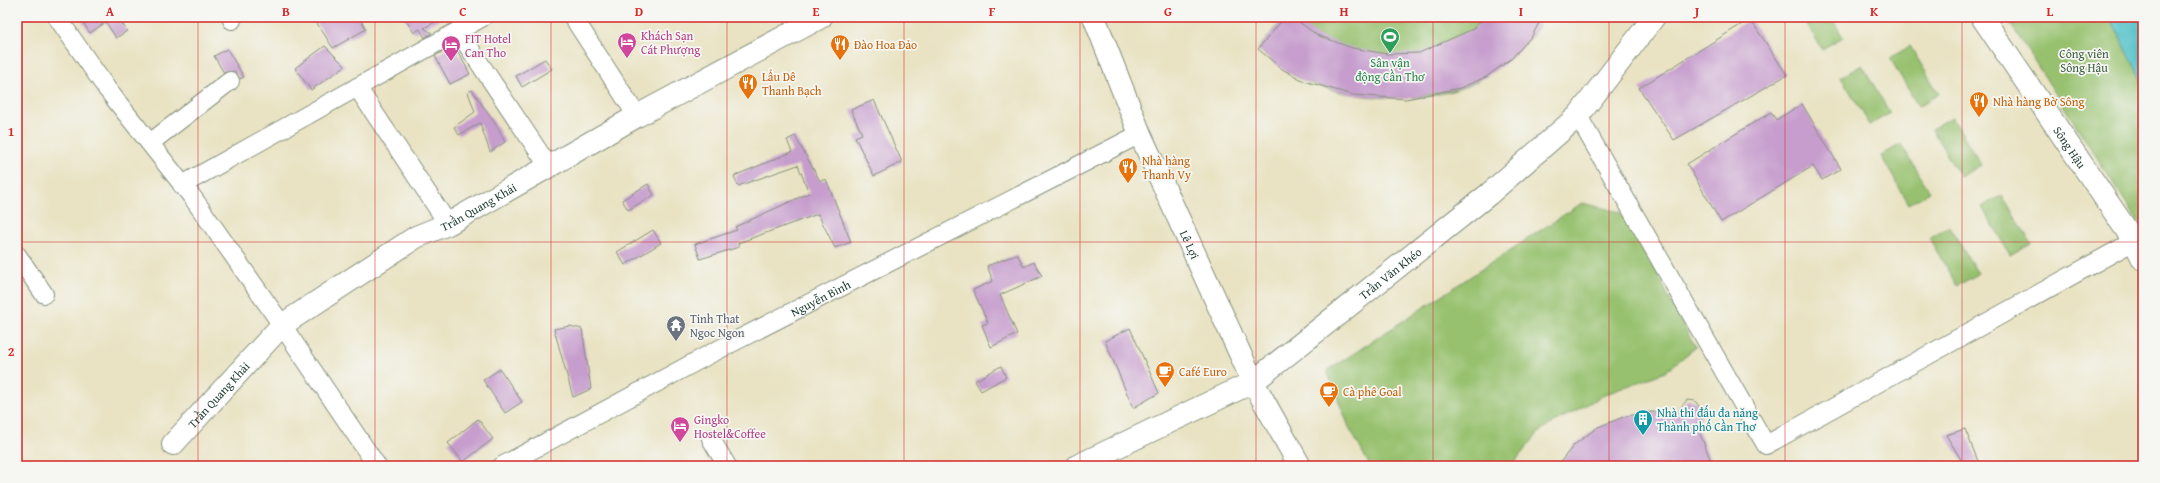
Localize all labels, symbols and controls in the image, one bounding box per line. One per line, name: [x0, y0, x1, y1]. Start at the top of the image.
text: A: [106, 2, 115, 21]
text: B: [282, 2, 290, 21]
text: C: [459, 2, 467, 21]
text: D: [635, 2, 643, 21]
text: E: [813, 2, 820, 21]
text: F: [989, 2, 996, 21]
text: G: [1164, 2, 1172, 21]
text: H: [1339, 2, 1349, 21]
text: I: [1519, 2, 1523, 21]
text: J: [1693, 2, 1700, 21]
text: K: [1870, 2, 1879, 21]
text: L: [2047, 2, 2054, 21]
sports icon: Sân vận động Cần Thơ: [1379, 26, 1401, 54]
place label: Khách Sạn Cát Phượng: [641, 27, 700, 58]
place label: FIT Hotel Can Tho: [465, 30, 512, 61]
hotel icon: Khách Sạn Cát Phượng: [616, 31, 638, 59]
restaurant icon: Đào Hoa Đảo: [829, 33, 851, 61]
hotel icon: FIT Hotel Can Tho: [440, 34, 462, 62]
place label: Đào Hoa Đảo: [854, 36, 917, 53]
park label: Công viên Sông Hậu: [2059, 45, 2109, 76]
place label: Sân vận động Cần Thơ: [1355, 54, 1425, 85]
place label: Lẩu Dê Thanh Bạch: [762, 68, 822, 99]
restaurant icon: Lẩu Dê Thanh Bạch: [737, 72, 759, 100]
restaurant icon: Nhà hàng Bờ Sông: [1968, 90, 1990, 118]
place label: Nhà hàng Bờ Sông: [1993, 93, 2084, 110]
text: 1: [8, 122, 14, 141]
street label: Sông Hậu: [2050, 122, 2091, 172]
place label: Nhà hàng Thanh Vy: [1142, 152, 1191, 183]
restaurant icon: Nhà hàng Thanh Vy: [1117, 156, 1139, 184]
street label: Trần Quang Khải: [438, 178, 520, 235]
street label: Lê Lợi: [1176, 227, 1205, 262]
street label: Trần Văn Khéo: [1355, 243, 1425, 303]
street label: Nguyễn Bình: [787, 275, 853, 320]
place label: Tinh That Ngoc Ngon: [690, 310, 745, 341]
temple icon: Tinh That Ngoc Ngon: [665, 314, 687, 342]
text: 2: [8, 342, 15, 361]
street label: Trần Quang Khải: [183, 357, 253, 432]
cafe icon: Café Euro: [1154, 360, 1176, 388]
place label: Café Euro: [1179, 363, 1227, 380]
cafe icon: Cà phê Goal: [1318, 380, 1340, 408]
place label: Cà phê Goal: [1343, 383, 1402, 400]
place label: Nhà thi đấu đa năng Thành phố Cần Thơ: [1657, 404, 1758, 435]
building icon: Nhà thi đấu đa năng Thành phố Cần Thơ: [1632, 408, 1654, 436]
place label: Gingko Hostel&Coffee: [694, 411, 766, 442]
hotel icon: Gingko Hostel&Coffee: [669, 415, 691, 443]

